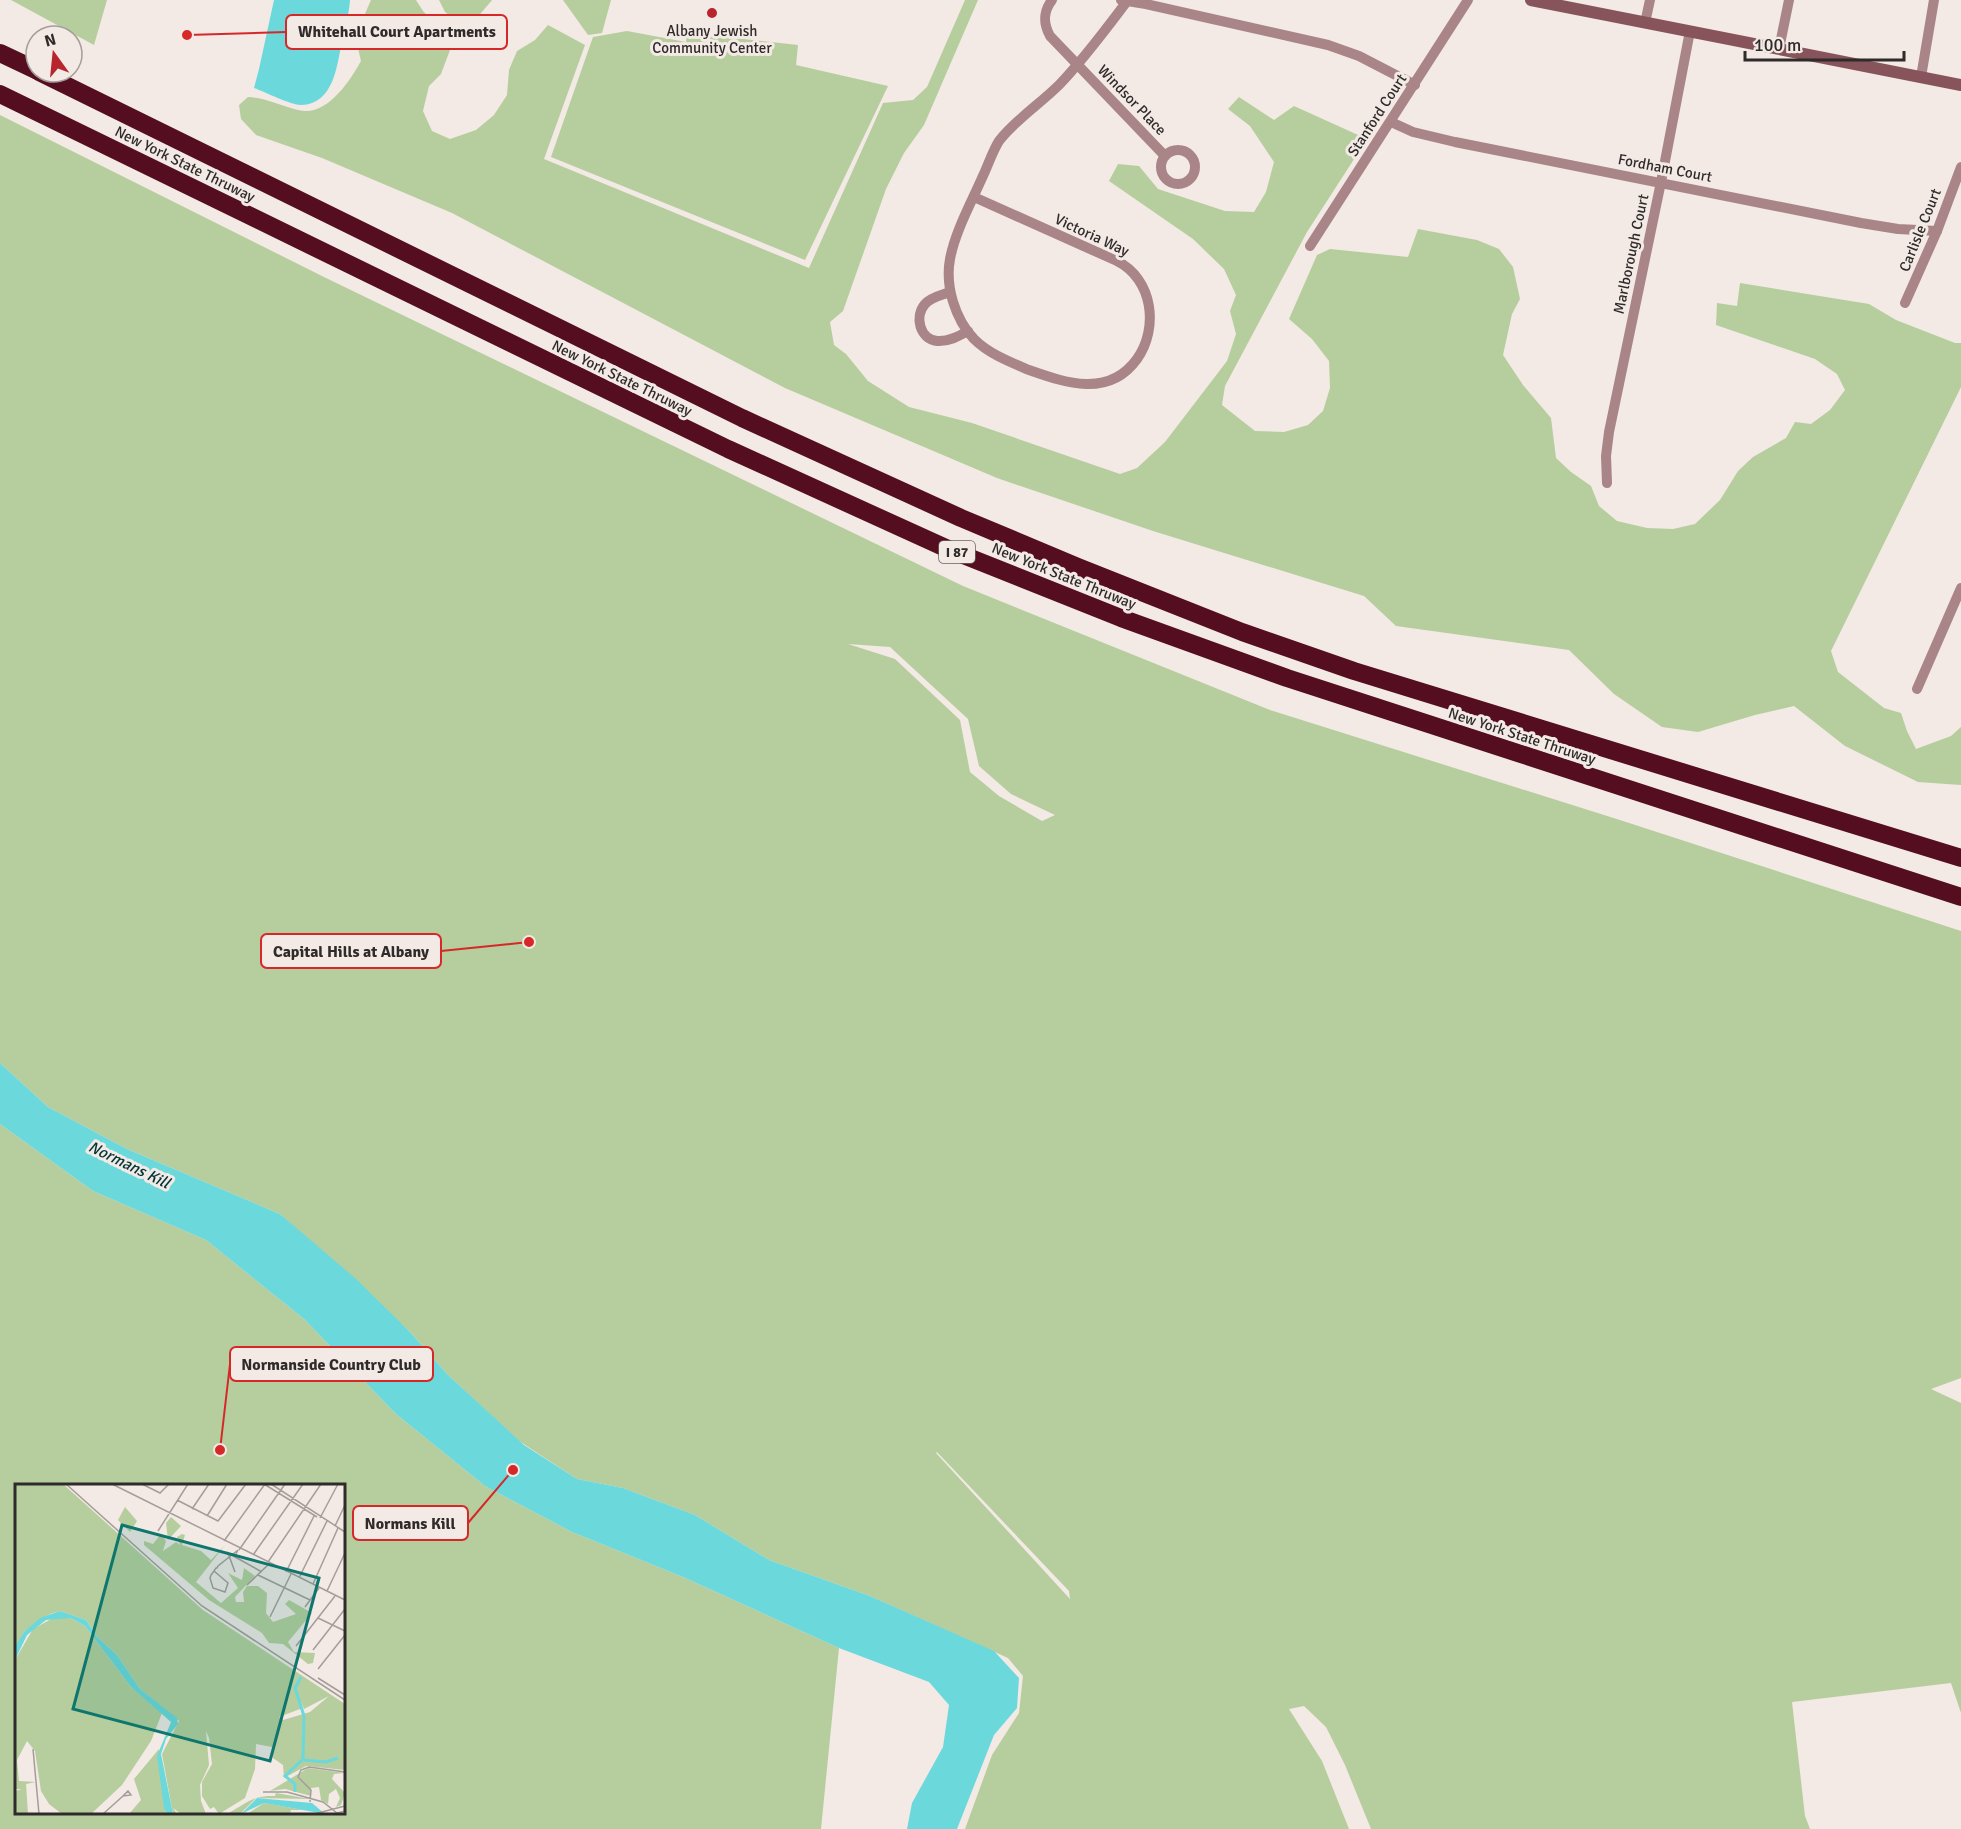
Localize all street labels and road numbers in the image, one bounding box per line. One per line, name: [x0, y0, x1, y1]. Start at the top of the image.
street label: Windsor Place: [1094, 61, 1170, 139]
street label: Stanford Court: [1344, 70, 1410, 160]
street label: New York State Thruway: [112, 122, 258, 206]
street label: Fordham Court: [1616, 150, 1714, 186]
street label: Carlisle Court: [1895, 186, 1945, 274]
street label: Marlborough Court: [1610, 192, 1652, 316]
street label: Victoria Way: [1052, 210, 1132, 260]
street label: New York State Thruway: [549, 336, 695, 420]
street label: New York State Thruway: [989, 539, 1139, 613]
road number: I 87: [939, 541, 975, 563]
street label: New York State Thruway: [1446, 704, 1598, 768]

